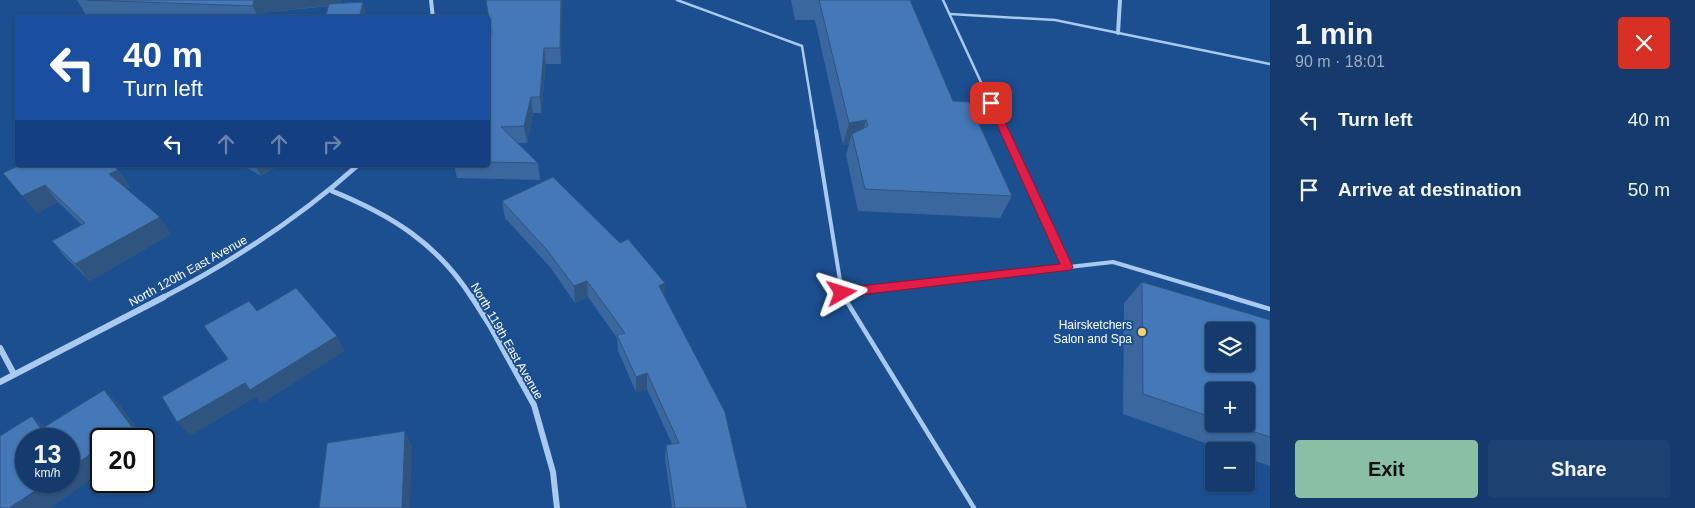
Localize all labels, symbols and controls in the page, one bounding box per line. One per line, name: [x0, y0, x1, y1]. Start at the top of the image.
text: 1 min: [1295, 17, 1373, 50]
button: close: [1618, 17, 1670, 69]
icon: left: [40, 35, 105, 100]
text: 40 m: [123, 35, 203, 74]
text: 90 m · 18:01: [1295, 53, 1385, 70]
text: Turn left: [123, 76, 203, 101]
pin: [970, 82, 1012, 124]
icon: arrive: [977, 89, 1005, 117]
icon: left: [1295, 106, 1323, 134]
text: Turn left: [1338, 109, 1413, 130]
text: 40 m: [1628, 109, 1670, 130]
icon: left: [159, 130, 187, 158]
icon: ahead: [212, 130, 240, 158]
icon: ahead: [265, 130, 293, 158]
icon: right: [318, 130, 346, 158]
icon: arrive: [1295, 176, 1323, 204]
text: Arrive at destination: [1338, 179, 1522, 200]
text: 50 m: [1628, 179, 1670, 200]
street label: North 120th East Avenue: [126, 232, 250, 309]
position arrow: [815, 266, 867, 318]
street label: North 119th East Avenue: [468, 280, 546, 402]
place label: Hairsketchers Salon and Spa: [1053, 318, 1132, 346]
map controls: [1205, 322, 1255, 492]
button: layers: [1205, 322, 1255, 372]
marker: Hairsketchers Salon and Spa: [1136, 326, 1148, 338]
button: +: [1205, 382, 1255, 432]
speed limit sign: 20: [90, 428, 155, 493]
text: 13: [34, 440, 61, 468]
button: Exit: [1295, 440, 1478, 498]
button: Share: [1488, 440, 1670, 498]
button: −: [1205, 442, 1255, 492]
text: km/h: [34, 466, 61, 480]

